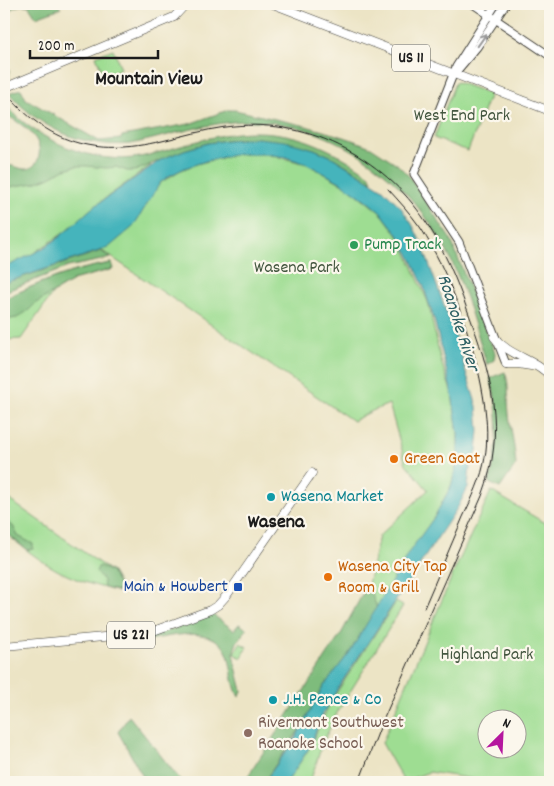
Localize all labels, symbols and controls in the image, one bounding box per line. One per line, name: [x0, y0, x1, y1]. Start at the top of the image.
scale bar: [30, 28, 158, 60]
one-way arrow: [477, 34, 487, 48]
text: 200 m: [38, 36, 75, 58]
road number: US 11: [392, 44, 430, 72]
district label: Mountain View: [95, 66, 203, 94]
park label: West End Park: [414, 104, 510, 129]
place label: Pump Track: [364, 233, 442, 258]
marker: Pump Track: [348, 239, 360, 251]
park label: Wasena Park: [254, 256, 340, 281]
water label: Roanoke River: [429, 271, 486, 377]
place label: Green Goat: [404, 447, 481, 472]
marker: Green Goat: [388, 453, 400, 465]
place label: Wasena Market: [281, 485, 384, 510]
marker: Wasena Market: [265, 491, 277, 503]
district label: Wasena: [248, 509, 305, 537]
place label: Wasena City Tap Room & Grill: [338, 555, 447, 601]
marker: Wasena City Tap Room & Grill: [322, 571, 334, 583]
place label: Main & Howbert: [123, 575, 228, 600]
marker: Main & Howbert: [232, 581, 244, 593]
road number: US 221: [107, 622, 155, 648]
park label: Highland Park: [441, 643, 533, 668]
place label: J.H. Pence & Co: [283, 688, 382, 713]
marker: J.H. Pence & Co: [267, 694, 279, 706]
north arrow: [476, 708, 526, 758]
place label: Rivermont Southwest Roanoke School: [258, 711, 404, 757]
text: N: [499, 713, 514, 735]
marker: Rivermont Southwest Roanoke School: [242, 727, 254, 739]

